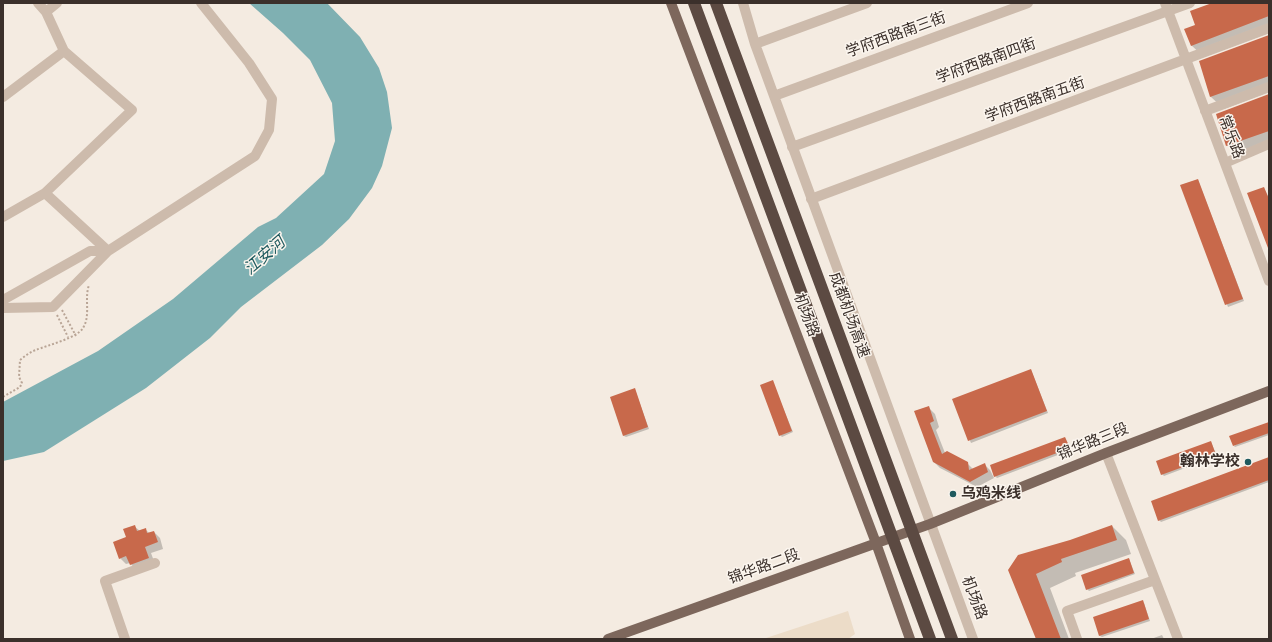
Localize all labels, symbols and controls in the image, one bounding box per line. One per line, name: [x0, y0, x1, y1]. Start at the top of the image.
street label: 学府西路南三街: [844, 9, 948, 61]
street label: 学府西路南四街: [934, 35, 1038, 87]
street label: 学府西路南五街: [983, 74, 1087, 126]
street label: 常乐路: [1215, 113, 1247, 161]
water label: 江安河: [241, 233, 289, 279]
street label: 成都机场高速: [825, 270, 873, 360]
street label: 机场路: [790, 291, 822, 339]
street label: 锦华路三段: [1055, 420, 1131, 464]
place label: 翰林学校: [1180, 453, 1240, 471]
marker: 翰林学校: [1243, 457, 1253, 467]
place label: 乌鸡米线: [961, 485, 1021, 503]
marker: 乌鸡米线: [948, 489, 958, 499]
street label: 锦华路二段: [726, 546, 802, 588]
street label: 机场路: [958, 574, 990, 622]

